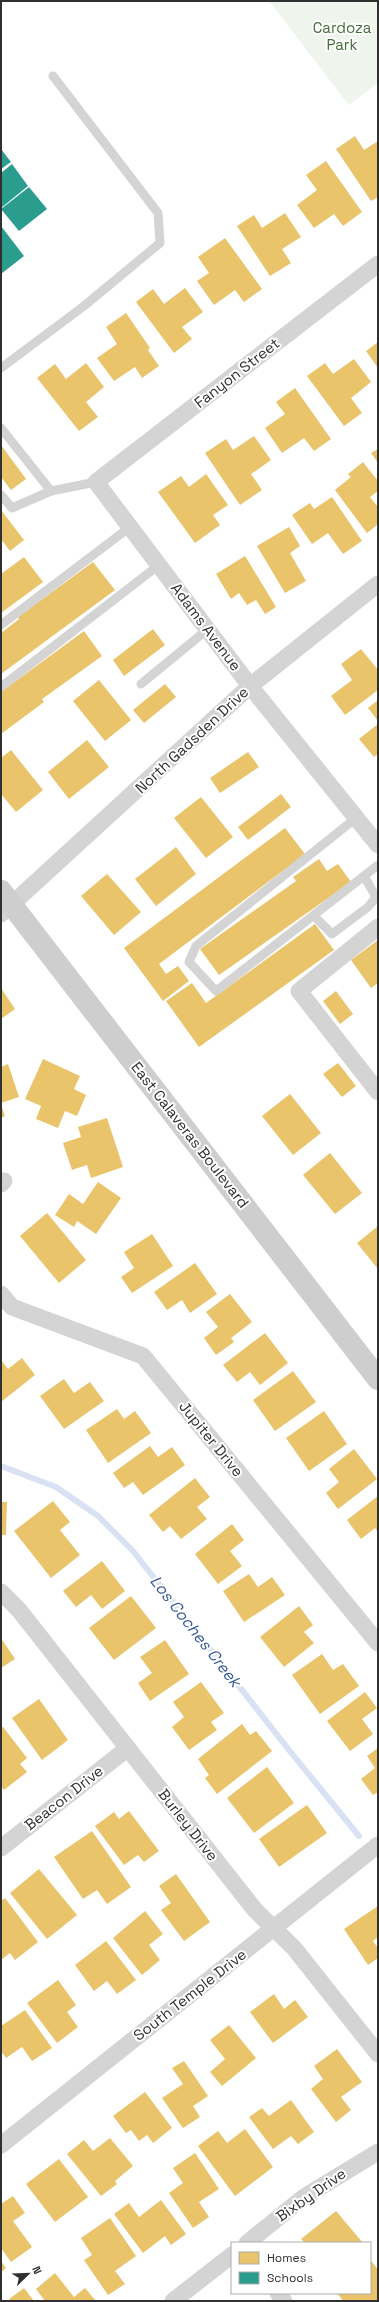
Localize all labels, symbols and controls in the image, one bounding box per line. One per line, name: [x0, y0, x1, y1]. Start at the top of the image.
park label: Cardoza Park: [313, 18, 372, 54]
street label: Fanyon Street: [190, 333, 283, 412]
street label: Adams Avenue: [167, 579, 246, 675]
street label: North Gadsden Drive: [131, 682, 252, 797]
street label: East Calaveras Boulevard: [127, 1058, 253, 1212]
street label: Jupiter Drive: [175, 1397, 248, 1481]
water label: Los Coches Creek: [145, 1571, 247, 1693]
street label: Beacon Drive: [21, 1761, 107, 1834]
street label: Burley Drive: [154, 1785, 223, 1865]
street label: South Temple Drive: [129, 1944, 250, 2045]
street label: Bixby Drive: [272, 2163, 349, 2226]
legend: [231, 2242, 371, 2294]
text: Homes: [267, 2250, 306, 2266]
north arrow: [8, 2254, 48, 2294]
text: N: [29, 2264, 45, 2276]
text: Schools: [267, 2270, 313, 2286]

